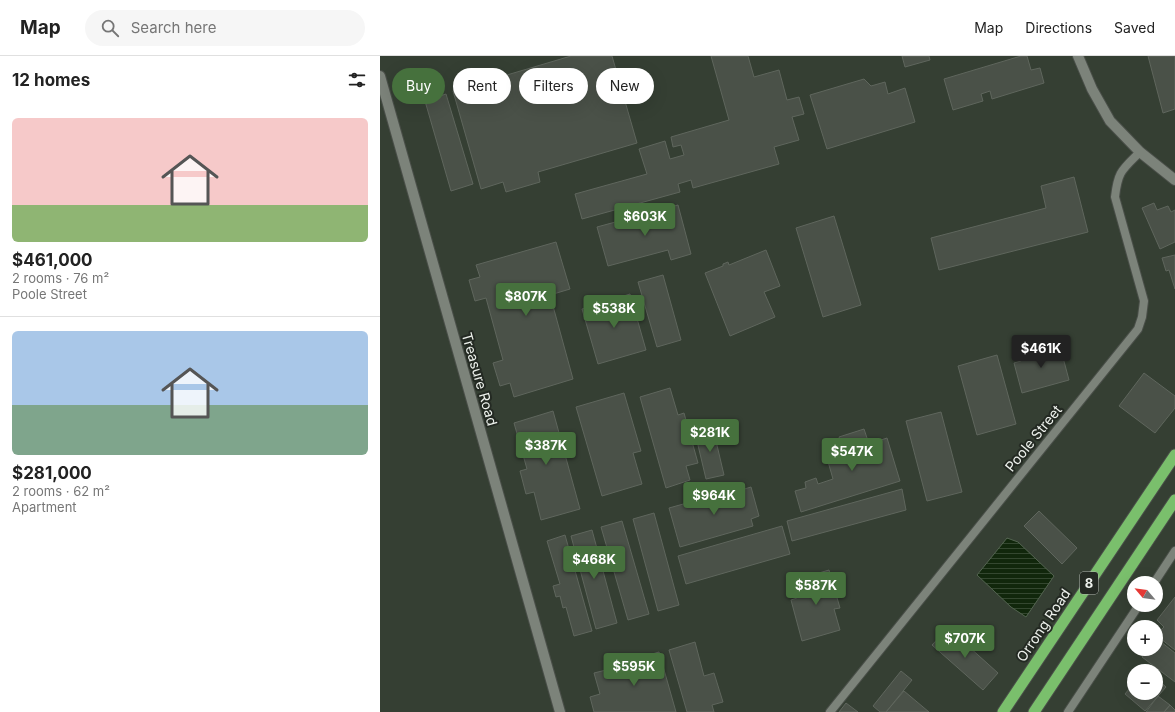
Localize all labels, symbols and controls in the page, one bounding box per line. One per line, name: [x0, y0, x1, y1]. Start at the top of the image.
search box: [85, 10, 365, 46]
text: Map: [20, 16, 61, 39]
icon: search: [99, 17, 121, 39]
text: Search here: [131, 18, 216, 37]
text: Map: [974, 19, 1003, 36]
text: Directions: [1025, 19, 1092, 36]
text: Saved: [1114, 19, 1155, 36]
chip: Buy: [392, 68, 445, 104]
chip: Rent: [453, 68, 511, 104]
chip: Filters: [519, 68, 588, 104]
chip: New: [596, 68, 654, 104]
icon: filters: [346, 69, 368, 91]
text: 12 homes: [12, 70, 90, 90]
icon: home: [154, 144, 226, 216]
pin: $603K: [617, 203, 673, 237]
text: $603K: [623, 208, 667, 224]
text: $461,000: [12, 250, 93, 270]
text: 2 rooms · 76 m²: [12, 270, 109, 286]
pin: $807K: [498, 283, 554, 317]
text: Poole Street: [12, 286, 87, 302]
text: $807K: [505, 288, 547, 304]
pin: $538K: [586, 295, 642, 329]
text: $538K: [592, 300, 636, 316]
street label: Treasure Road: [459, 331, 501, 427]
pin: $461K: [1013, 335, 1069, 369]
text: $461K: [1021, 340, 1061, 356]
icon: home: [154, 357, 226, 429]
street label: Poole Street: [1001, 401, 1065, 475]
pin: $281K: [682, 419, 738, 453]
text: $281K: [690, 424, 730, 440]
pin: $387K: [518, 432, 574, 466]
text: $387K: [525, 437, 567, 453]
pin: $547K: [824, 438, 880, 472]
text: $547K: [831, 443, 873, 459]
text: $281,000: [12, 463, 92, 483]
pin: $964K: [686, 482, 742, 516]
text: 2 rooms · 62 m²: [12, 483, 110, 499]
text: $964K: [692, 487, 736, 503]
text: Apartment: [12, 499, 77, 515]
pin: $468K: [566, 546, 622, 580]
text: $468K: [572, 551, 616, 567]
pin: $587K: [788, 572, 844, 606]
road number: 8: [1080, 572, 1098, 594]
north arrow: [1127, 576, 1163, 612]
map controls: [1127, 576, 1163, 700]
text: $587K: [795, 577, 837, 593]
street label: Orrong Road: [1012, 585, 1074, 665]
button: +: [1127, 620, 1163, 656]
pin: $707K: [937, 625, 993, 659]
text: $707K: [944, 630, 986, 646]
pin: $595K: [606, 653, 662, 687]
text: $595K: [613, 658, 655, 674]
button: −: [1127, 664, 1163, 700]

